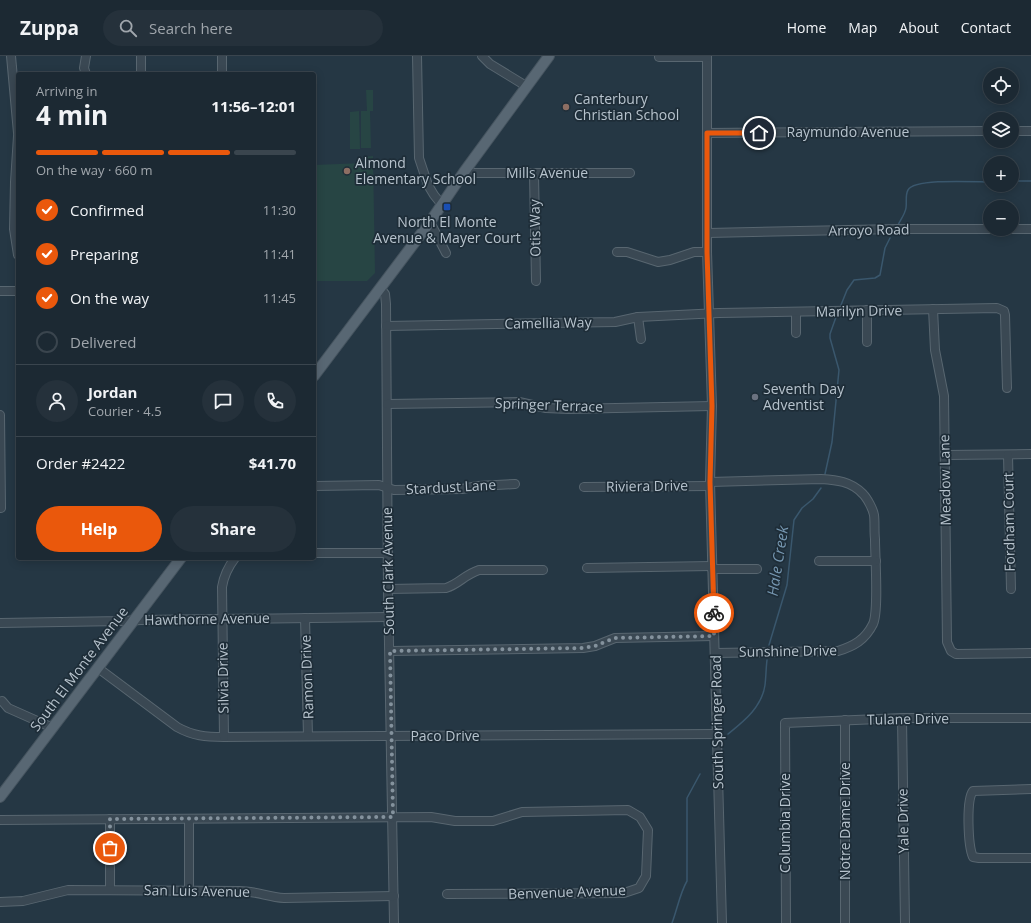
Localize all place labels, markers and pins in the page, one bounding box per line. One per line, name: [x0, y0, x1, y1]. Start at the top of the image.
place label: Canterbury Christian School: [574, 89, 679, 124]
marker: Canterbury Christian School: [561, 102, 571, 112]
pin: [742, 116, 776, 150]
place label: Almond Elementary School: [355, 153, 476, 188]
marker: Almond Elementary School: [342, 166, 352, 176]
marker: North El Monte Avenue & Mayer Court: [442, 202, 452, 212]
place label: North El Monte Avenue & Mayer Court: [373, 212, 521, 247]
place label: Seventh Day Adventist: [763, 379, 845, 414]
marker: Seventh Day Adventist: [750, 392, 760, 402]
pin: [93, 831, 127, 865]

